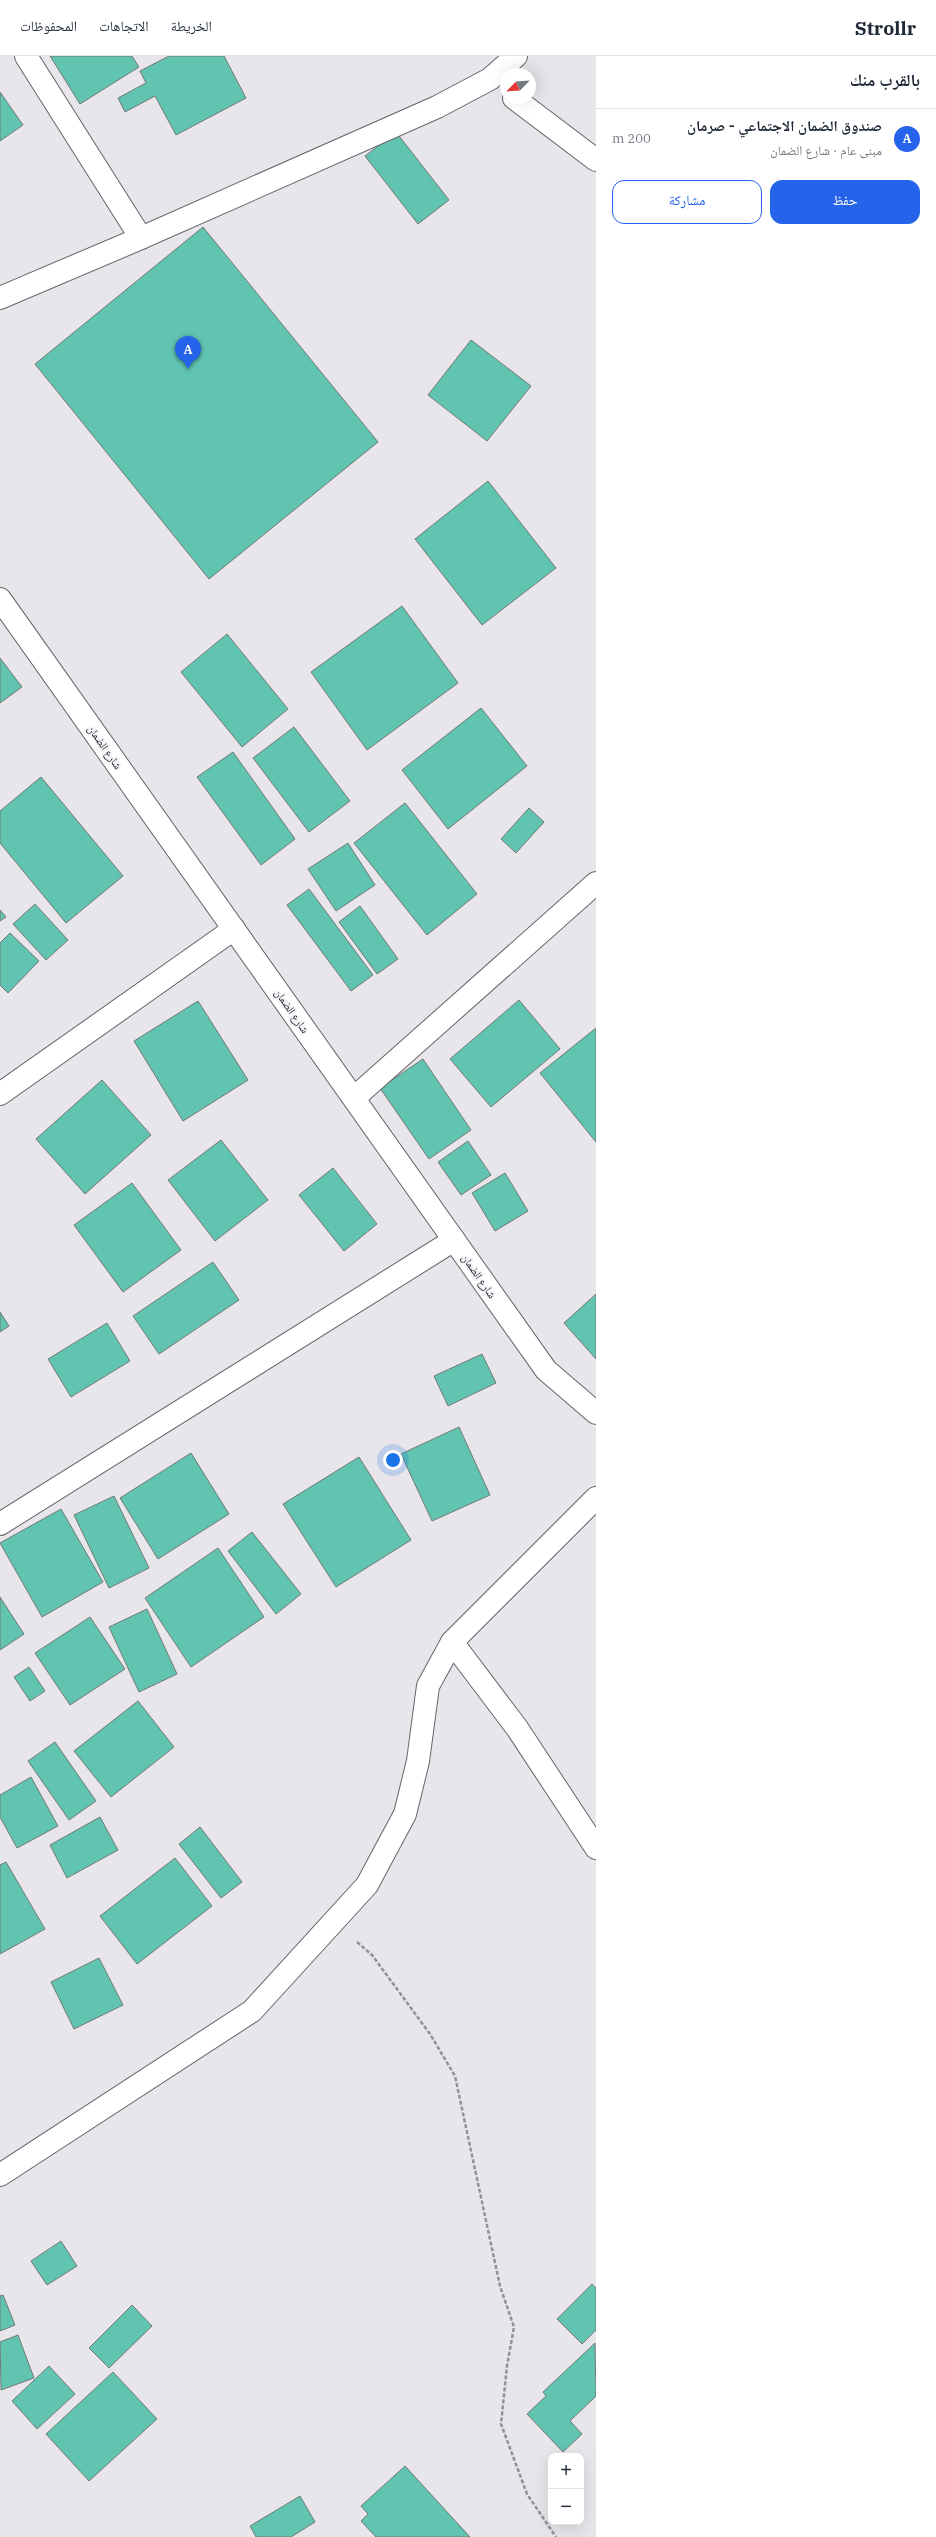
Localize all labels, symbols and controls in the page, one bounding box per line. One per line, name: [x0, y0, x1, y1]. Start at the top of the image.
text: Strollr: [855, 16, 916, 40]
text: المحفوظات: [20, 17, 77, 35]
text: الاتجاهات: [99, 17, 149, 35]
text: الخريطة: [171, 17, 212, 35]
north arrow: [500, 68, 536, 104]
text: بالقرب منك: [850, 69, 920, 91]
text: صندوق الضمان الاجتماعي - صرمان: [687, 116, 882, 135]
text: 200 m: [612, 130, 651, 147]
text: A: [902, 130, 912, 147]
text: مبنى عام · شارع الضمان: [770, 142, 882, 159]
button: مشاركة: [612, 180, 762, 224]
button: حفظ: [770, 180, 920, 224]
pin: A: [175, 336, 201, 369]
street label: شارع الضمان: [85, 722, 125, 772]
street label: شارع الضمان: [272, 986, 312, 1036]
street label: شارع الضمان: [459, 1251, 499, 1301]
your location: [383, 1450, 403, 1470]
map controls: [548, 2453, 584, 2525]
button: +: [548, 2453, 584, 2489]
button: −: [548, 2489, 584, 2525]

